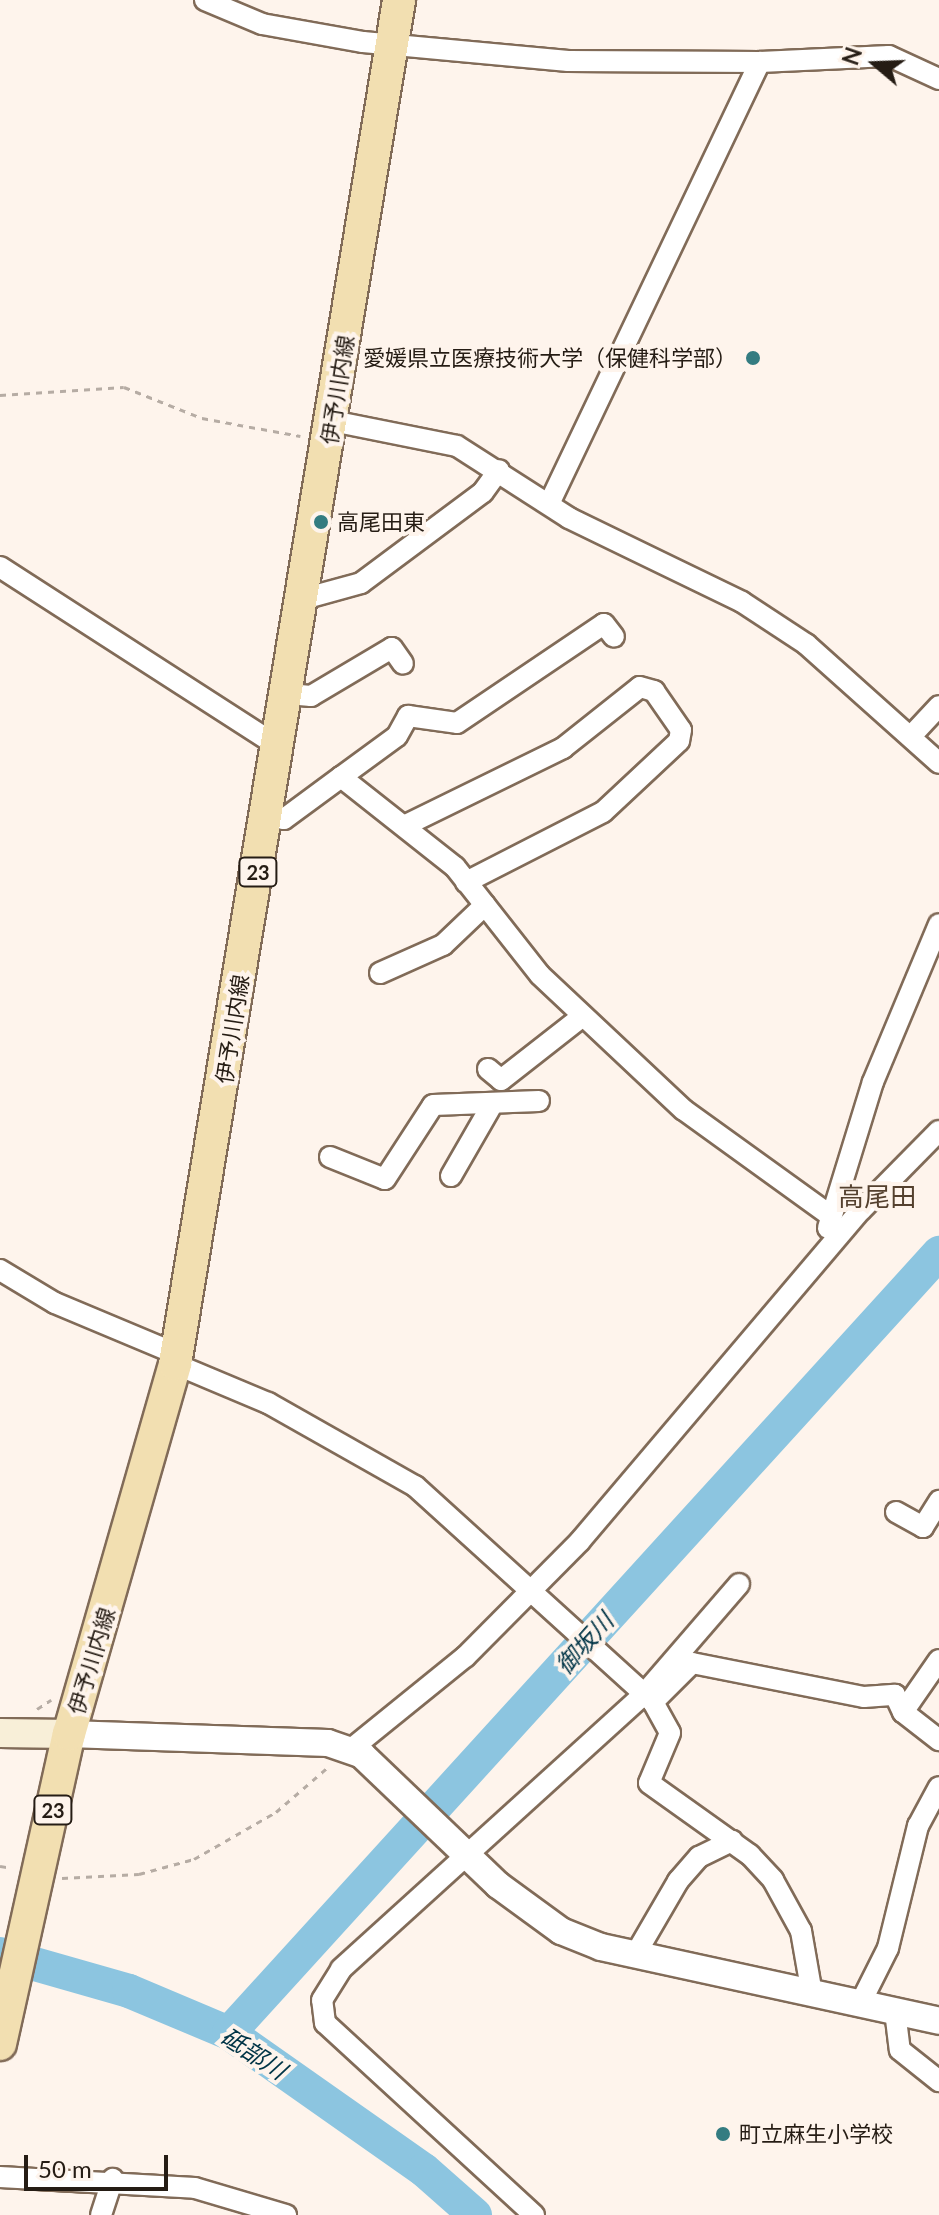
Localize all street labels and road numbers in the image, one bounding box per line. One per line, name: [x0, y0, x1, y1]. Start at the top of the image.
street label: 伊予川内線: [315, 334, 359, 446]
road number: 23: [238, 856, 278, 888]
street label: 伊予川内線: [210, 973, 254, 1085]
street label: 伊予川内線: [62, 1605, 120, 1717]
road number: 23: [33, 1794, 73, 1826]

